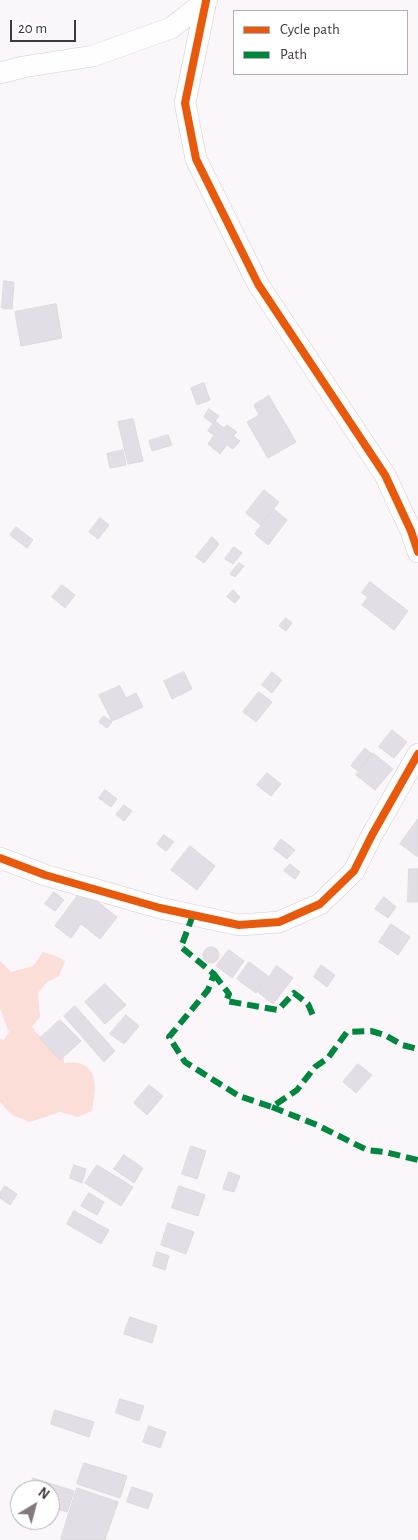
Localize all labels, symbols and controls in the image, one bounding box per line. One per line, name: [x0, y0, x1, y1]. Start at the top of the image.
scale bar: [12, 10, 79, 42]
legend: [233, 10, 408, 75]
text: 20 m: [18, 21, 47, 36]
text: Cycle path: [280, 22, 340, 37]
text: Path: [280, 47, 307, 62]
north arrow: [10, 1480, 60, 1530]
text: N: [35, 1485, 52, 1502]

